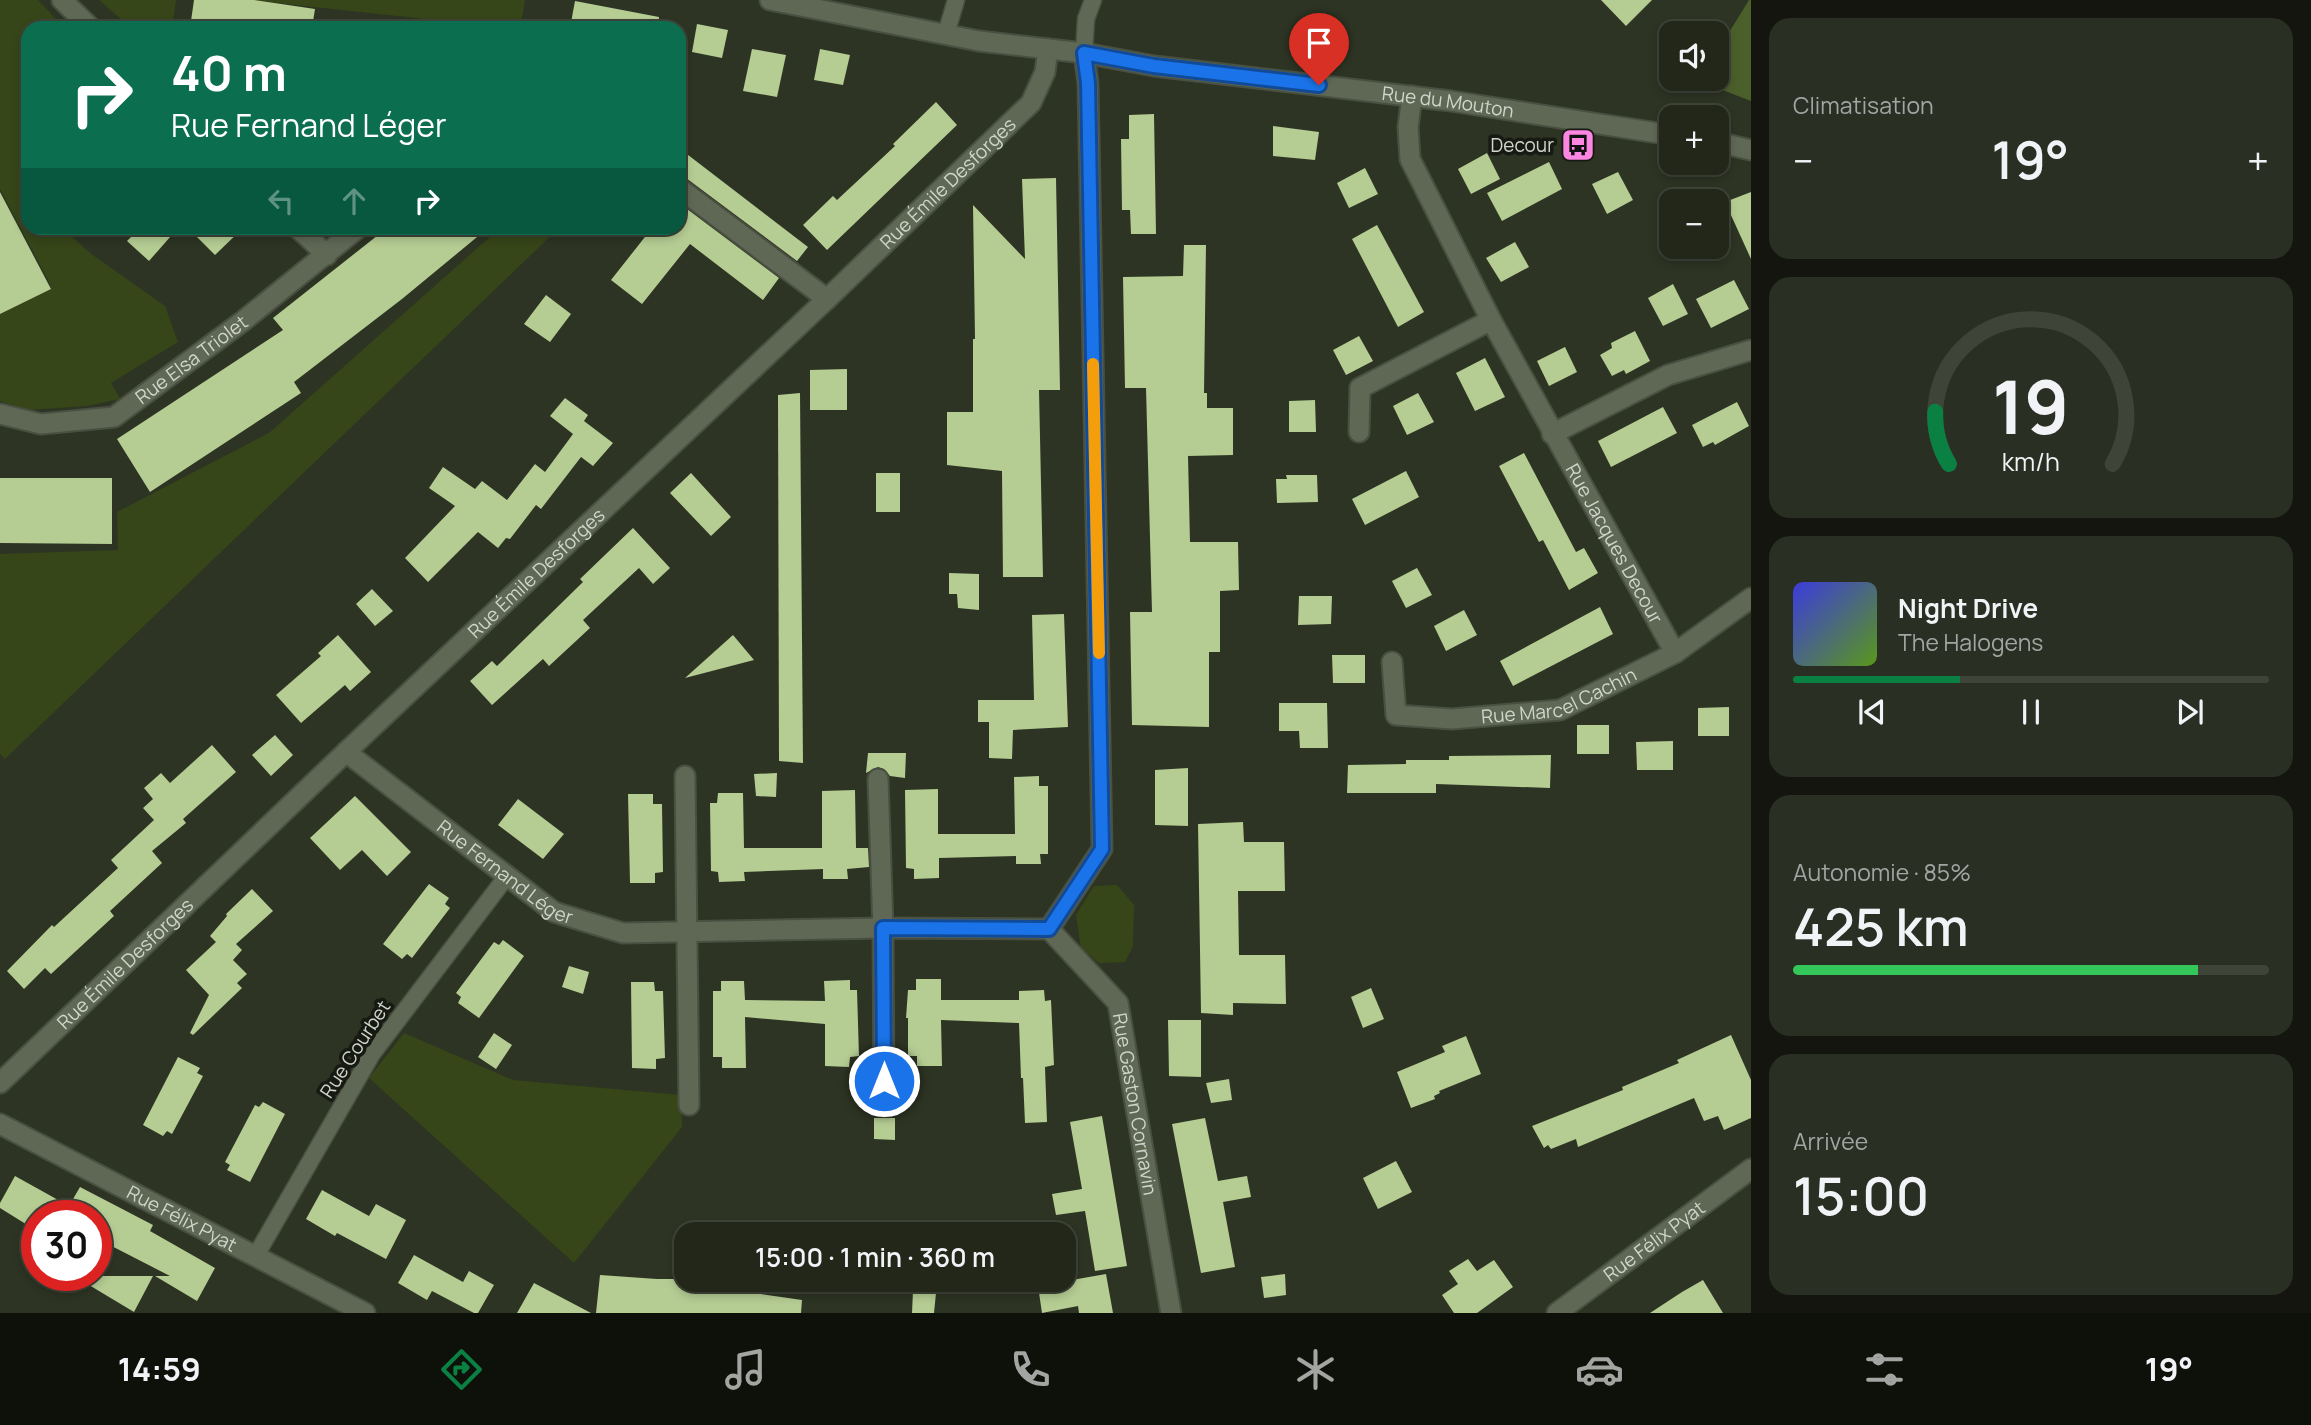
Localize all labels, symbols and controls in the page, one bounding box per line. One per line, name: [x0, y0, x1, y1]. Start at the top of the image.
pin: [1289, 13, 1349, 85]
map controls: [1659, 21, 1729, 259]
button: sound: [1659, 21, 1729, 91]
icon: arrive: [1300, 24, 1338, 62]
text: 40 m: [171, 39, 287, 106]
icon: right: [56, 49, 147, 140]
street label: Rue du Mouton: [1381, 80, 1516, 124]
text: Climatisation: [1793, 89, 1934, 121]
text: Rue Fernand Léger: [171, 103, 446, 147]
button: +: [1659, 105, 1729, 175]
street label: Rue Émile Desforges: [874, 112, 1021, 254]
text: 19°: [1991, 124, 2069, 195]
bus stop icon: Decour: [1559, 126, 1597, 164]
place label: Decour: [1491, 132, 1554, 158]
text: −: [1793, 134, 1814, 186]
text: +: [2247, 134, 2269, 186]
icon: left: [262, 182, 300, 220]
icon: ahead: [335, 182, 373, 220]
icon: right: [408, 182, 446, 220]
button: −: [1659, 189, 1729, 259]
street label: Rue Elsa Triolet: [130, 309, 253, 410]
text: 19: [1992, 356, 2070, 456]
text: km/h: [2002, 443, 2060, 478]
street label: Rue Jacques Decour: [1560, 459, 1669, 628]
street label: Rue Émile Desforges: [462, 502, 610, 644]
text: Night Drive: [1898, 590, 2038, 626]
text: The Halogens: [1898, 626, 2043, 658]
street label: Rue Marcel Cachin: [1480, 661, 1641, 730]
icon: previous: [1853, 693, 1891, 731]
icon: pause: [2012, 693, 2050, 731]
icon: next: [2171, 693, 2209, 731]
street label: Rue Fernand Léger: [432, 814, 576, 930]
text: Autonomie · 85%: [1793, 856, 1971, 888]
text: 425 km: [1793, 891, 1969, 962]
street label: Rue Émile Desforges: [51, 892, 199, 1035]
street label: Rue Courbet: [314, 995, 396, 1103]
street label: Rue Gaston Cornavin: [1107, 1011, 1164, 1197]
position arrow: [847, 1044, 921, 1118]
text: Arrivée: [1793, 1125, 1868, 1157]
text: 15:00: [1793, 1160, 1929, 1231]
street label: Rue Félix Pyat: [123, 1179, 242, 1258]
street label: Rue Félix Pyat: [1598, 1195, 1710, 1287]
speed limit sign: 30: [21, 1200, 112, 1291]
text: 15:00 · 1 min · 360 m: [755, 1239, 995, 1275]
icon: directions: [437, 1345, 486, 1394]
icon: music: [721, 1345, 770, 1394]
icon: phone: [1006, 1345, 1055, 1394]
icon: climate: [1291, 1345, 1340, 1394]
icon: car: [1575, 1345, 1624, 1394]
icon: filters: [1860, 1345, 1909, 1394]
text: 14:59: [118, 1347, 201, 1391]
text: 19°: [2145, 1347, 2193, 1391]

